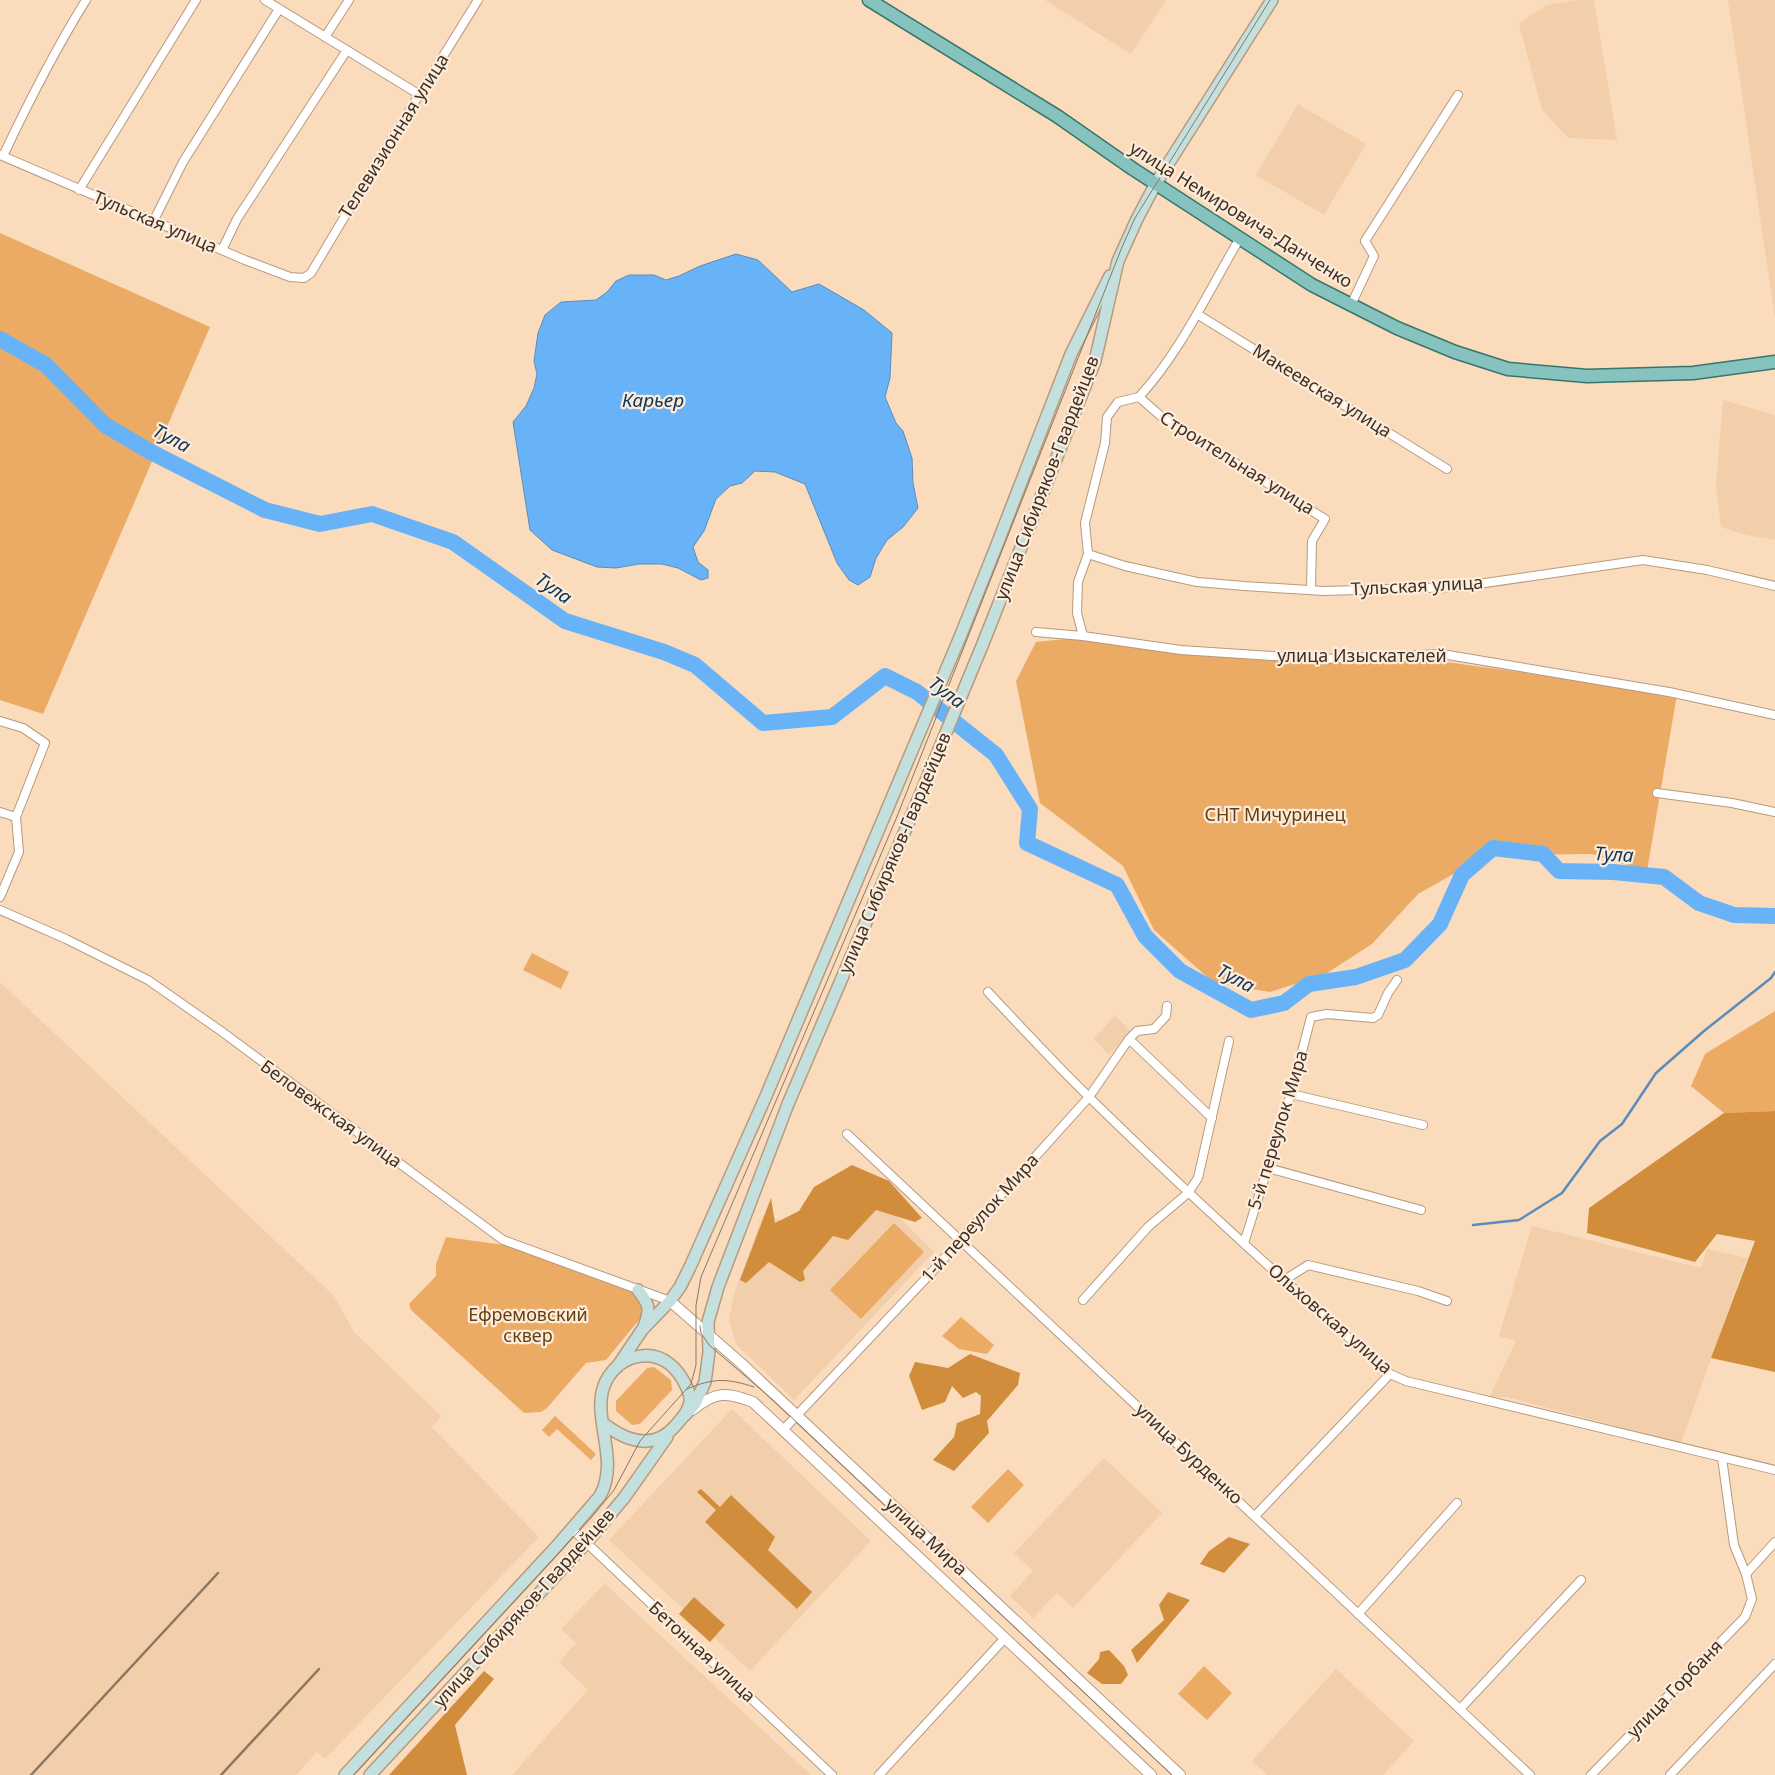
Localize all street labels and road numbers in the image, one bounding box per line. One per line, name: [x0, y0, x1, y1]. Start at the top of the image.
street label: Телевизионная улица: [333, 49, 454, 222]
street label: улица Немировича-Данченко: [1125, 135, 1358, 293]
street label: Тульская улица: [90, 184, 221, 258]
street label: Макеевская улица: [1248, 338, 1397, 443]
street label: улица Сибиряков-Гвардейцев: [988, 352, 1104, 603]
street label: Строительная улица: [1156, 405, 1320, 520]
street label: Тульская улица: [1350, 570, 1484, 600]
street label: улица Изыскателей: [1277, 643, 1447, 667]
street label: улица Сибиряков-Гвардейцев: [832, 728, 956, 977]
street label: 5-й переулок Мира: [1241, 1047, 1313, 1212]
street label: Беловежская улица: [256, 1054, 407, 1173]
street label: 1-й переулок Мира: [915, 1148, 1043, 1287]
street label: Ольховская улица: [1263, 1258, 1398, 1379]
street label: улица Бурденко: [1131, 1397, 1248, 1509]
street label: улица Мира: [880, 1492, 973, 1581]
street label: улица Сибиряков-Гвардейцев: [427, 1503, 619, 1712]
street label: Бетонная улица: [644, 1595, 761, 1707]
street label: улица Горбаня: [1621, 1634, 1727, 1743]

